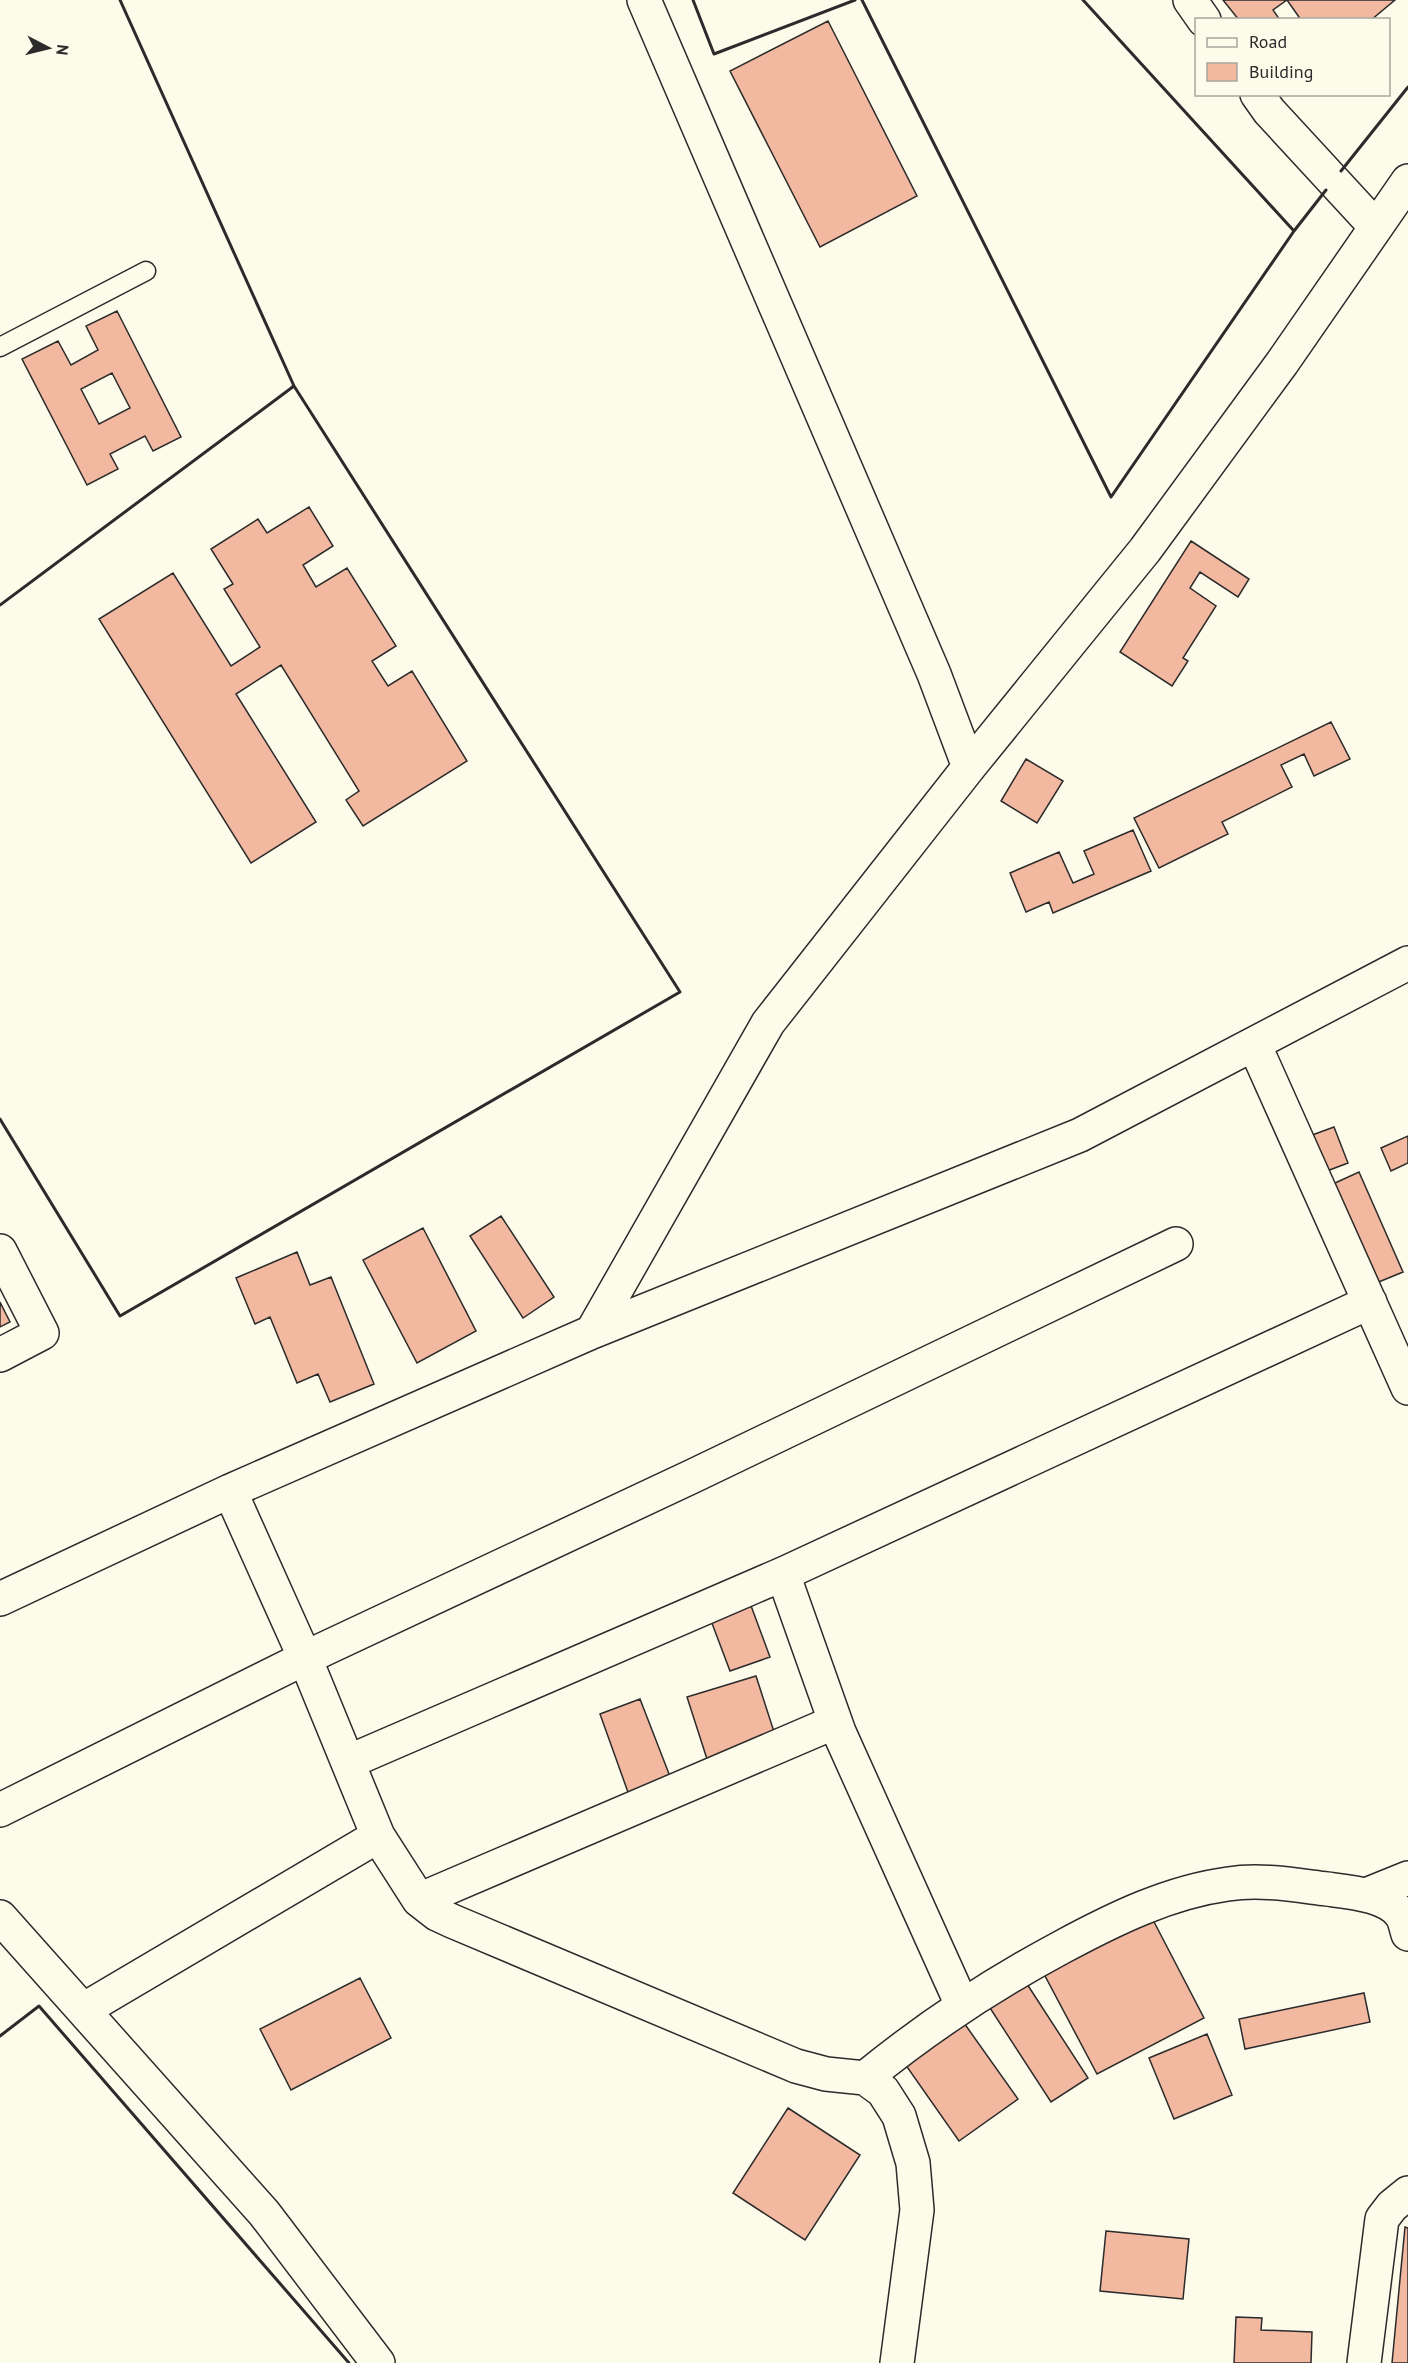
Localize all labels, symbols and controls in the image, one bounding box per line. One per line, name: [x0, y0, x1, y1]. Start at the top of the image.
north arrow: [18, 18, 78, 78]
legend: [1195, 18, 1390, 96]
text: Road: [1249, 30, 1287, 53]
text: N: [52, 43, 73, 56]
text: Building: [1249, 60, 1313, 83]

